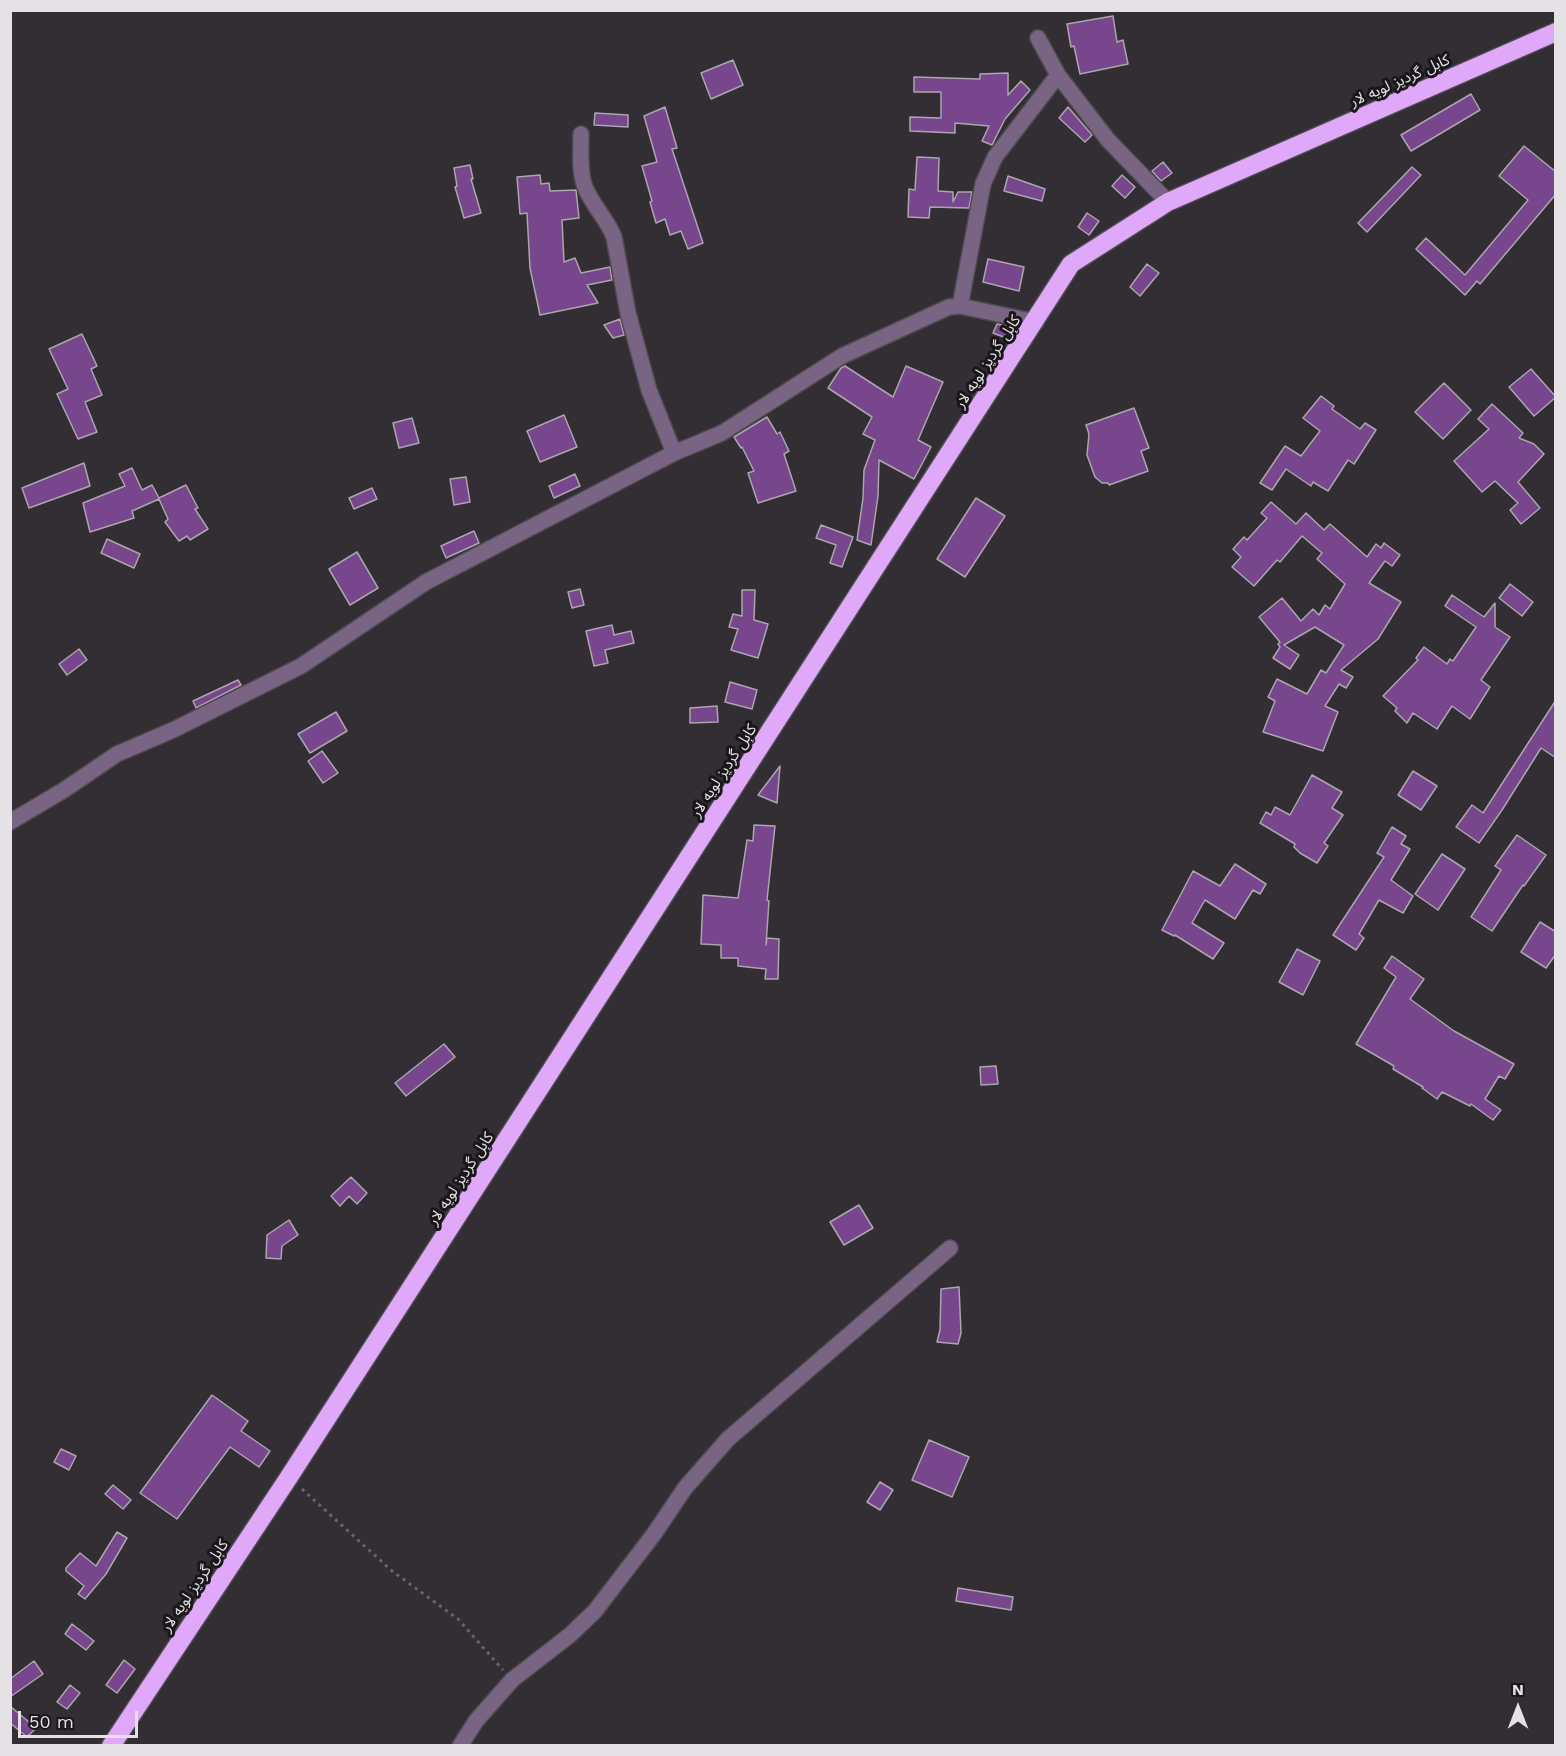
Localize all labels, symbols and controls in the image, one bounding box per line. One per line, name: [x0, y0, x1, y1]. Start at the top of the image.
street label: کابل گردیز لویه لار: [1347, 51, 1453, 111]
street label: کابل گردیز لویه لار: [951, 312, 1025, 412]
street label: کابل گردیز لویه لار: [687, 721, 761, 821]
street label: کابل گردیز لویه لار: [424, 1129, 498, 1229]
street label: کابل گردیز لویه لار: [158, 1537, 232, 1635]
north arrow: [1488, 1678, 1548, 1738]
text: N: [1512, 1680, 1524, 1699]
scale bar: [21, 1699, 141, 1737]
text: 50 m: [29, 1711, 74, 1732]

